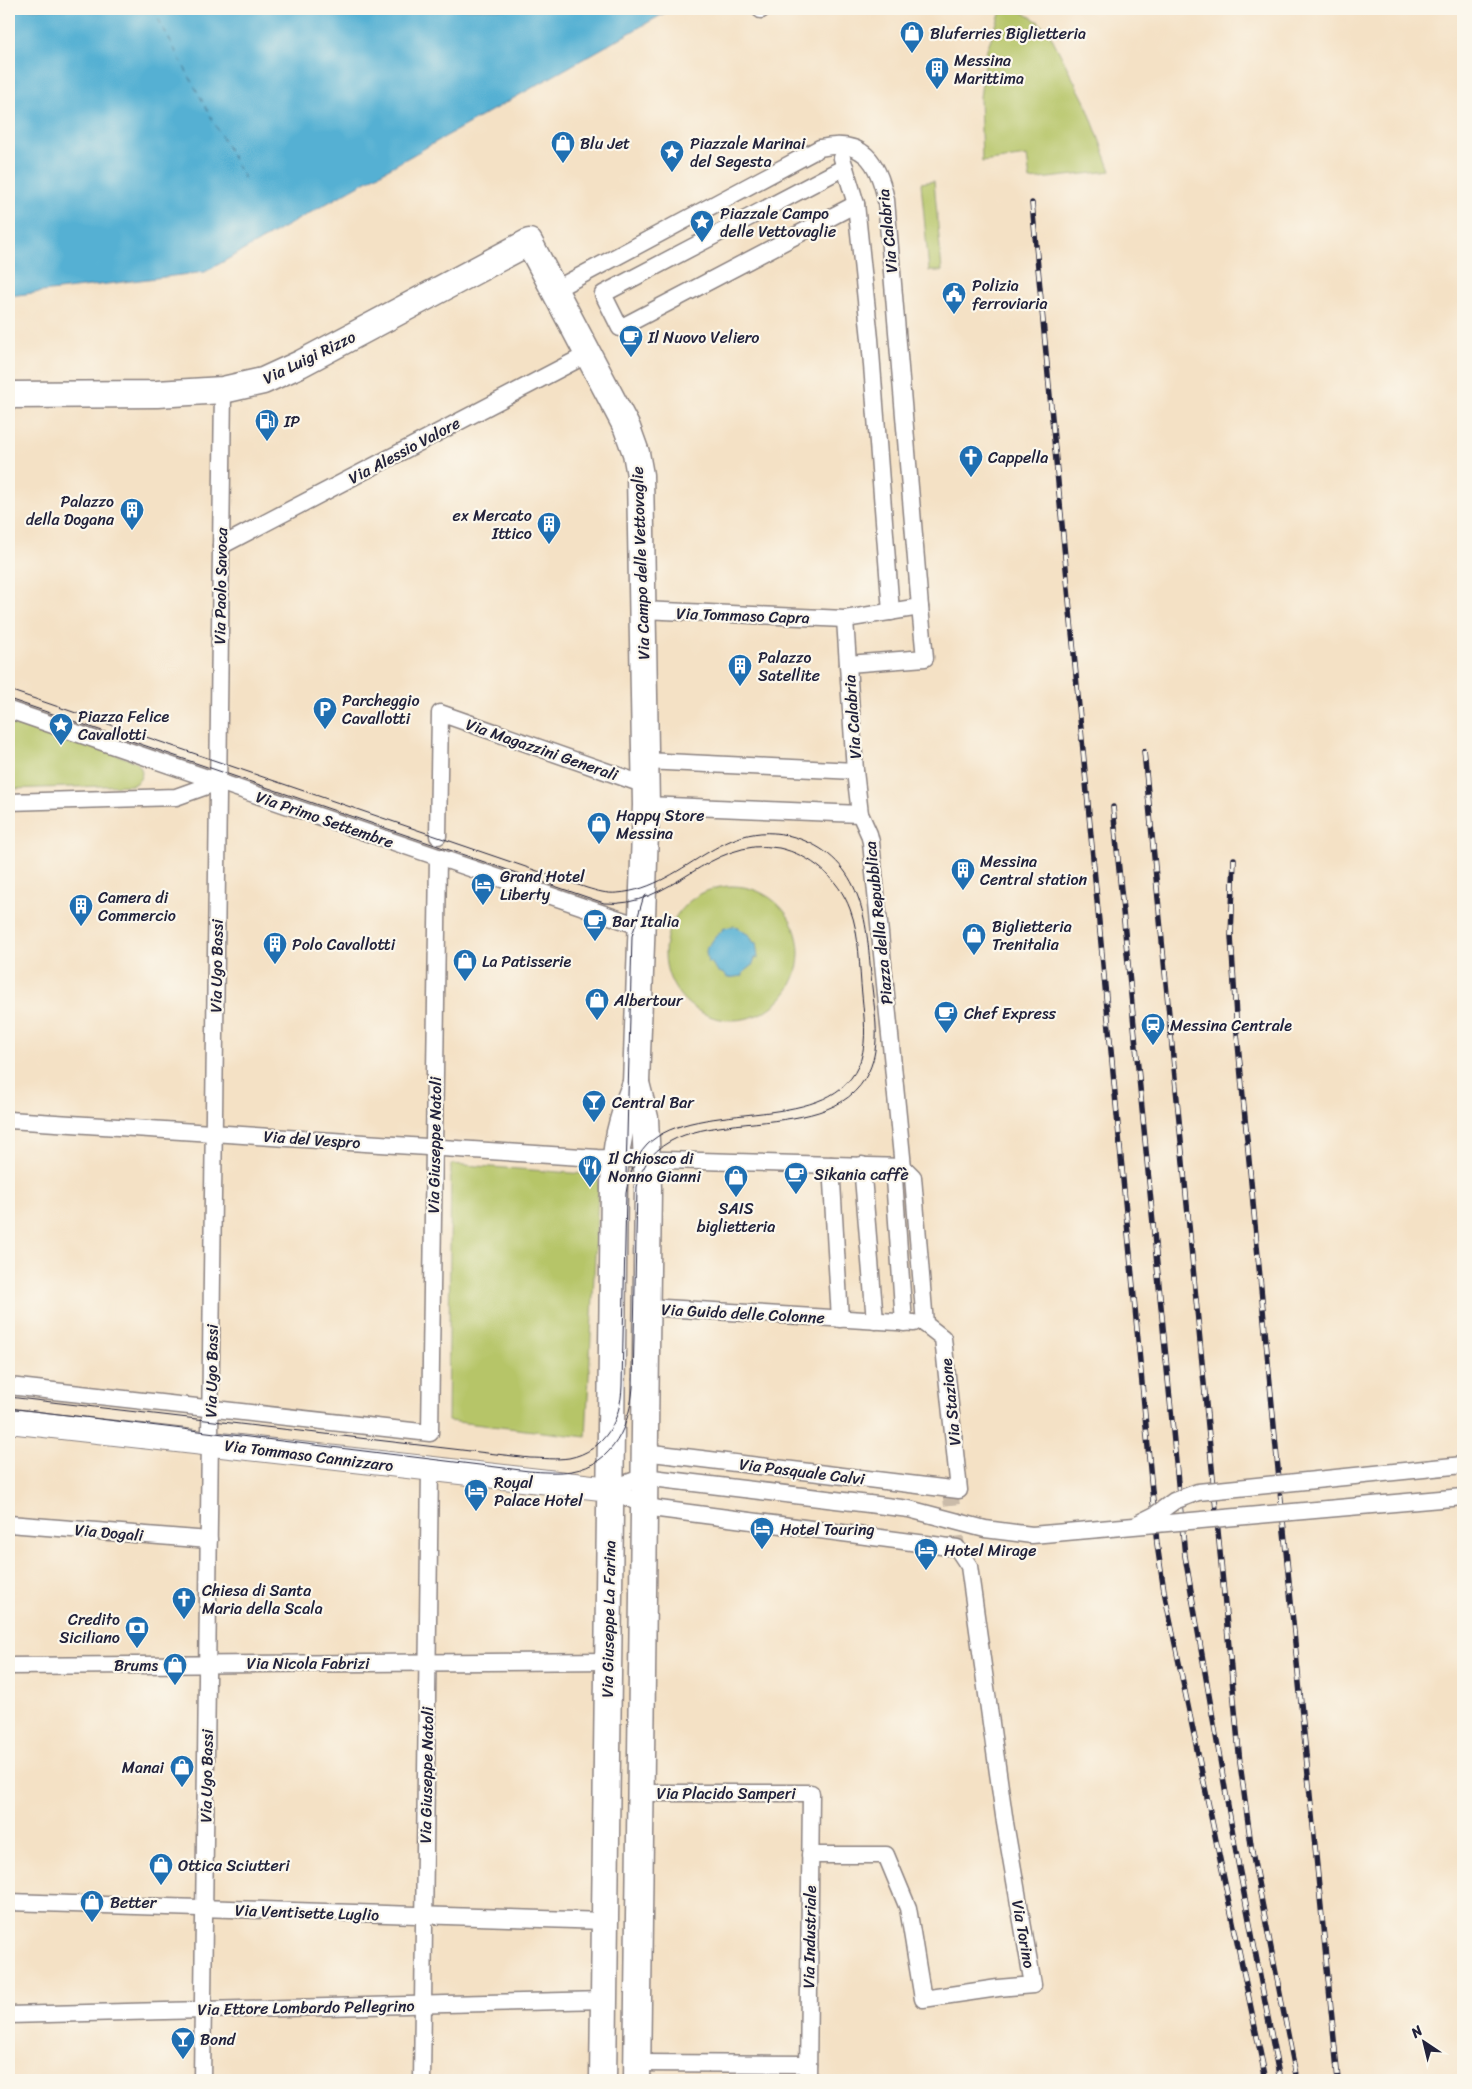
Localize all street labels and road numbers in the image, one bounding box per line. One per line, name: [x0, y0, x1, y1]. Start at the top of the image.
street label: Via Calabria: [869, 188, 906, 274]
street label: Via Luigi Rizzo: [258, 322, 361, 392]
street label: Via Alessio Valore: [343, 409, 466, 492]
street label: Via Campo delle Vettovaglie: [623, 466, 658, 660]
street label: Via Paolo Savoca: [205, 526, 236, 645]
street label: Via Tommaso Capra: [676, 599, 810, 632]
street label: Via Calabria: [835, 674, 870, 760]
street label: Via Magazzini Generali: [462, 710, 622, 789]
street label: Via Primo Settembre: [252, 782, 398, 857]
street label: Piazza della Repubblica: [855, 840, 902, 1006]
street label: Via Ugo Bassi: [201, 919, 232, 1013]
street label: Via Giuseppe Natoli: [419, 1076, 450, 1214]
street label: Via del Vespro: [263, 1122, 361, 1157]
street label: Via Guido delle Colonne: [661, 1295, 825, 1332]
street label: Via Ugo Bassi: [196, 1324, 227, 1418]
street label: Via Stazione: [931, 1357, 970, 1447]
street label: Via Tommaso Cannizzaro: [223, 1431, 395, 1480]
street label: Via Pasquale Calvi: [738, 1449, 867, 1494]
street label: Via Dogali: [73, 1515, 145, 1550]
street label: Via Giuseppe La Farina: [593, 1540, 624, 1698]
street label: Via Nicola Fabrizi: [247, 1649, 370, 1678]
street label: Via Giuseppe Natoli: [411, 1706, 442, 1844]
street label: Via Ugo Bassi: [191, 1729, 222, 1823]
street label: Via Placido Samperi: [656, 1779, 796, 1808]
street label: Via Industriale: [794, 1885, 825, 1989]
street label: Via Ventisette Luglio: [234, 1895, 380, 1930]
street label: Via Torino: [1003, 1898, 1044, 1970]
street label: Via Ettore Lombardo Pellegrino: [197, 1991, 415, 2024]

